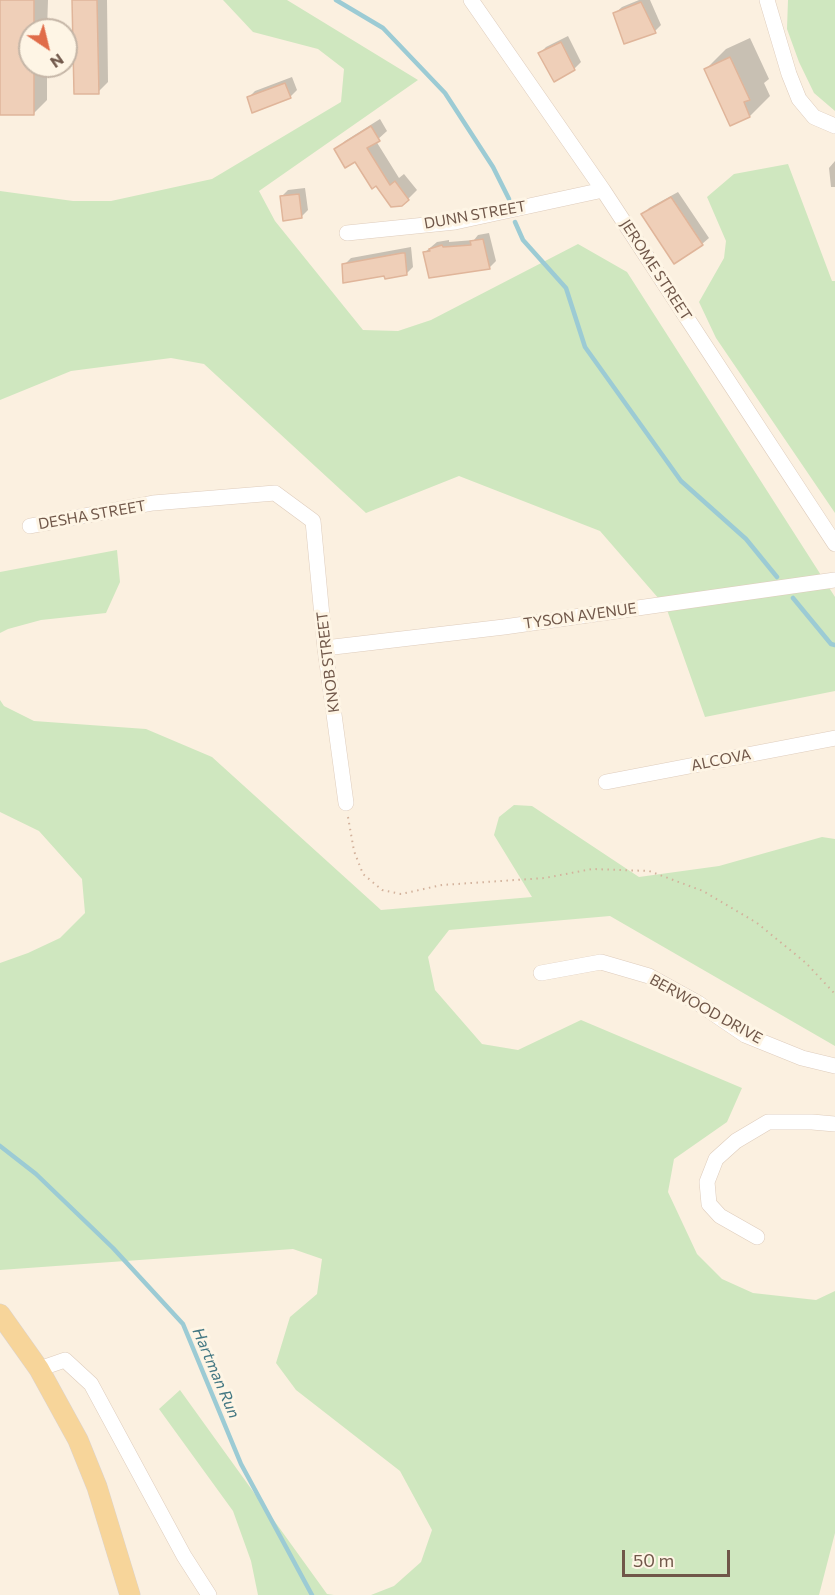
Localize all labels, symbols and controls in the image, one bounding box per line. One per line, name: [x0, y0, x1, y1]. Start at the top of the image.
north arrow: [18, 18, 78, 78]
text: N: [47, 50, 68, 73]
street label: DUNN STREET: [423, 197, 527, 233]
street label: JEROME STREET: [617, 216, 695, 324]
street label: DESHA STREET: [37, 497, 147, 533]
street label: TYSON AVENUE: [522, 599, 638, 633]
street label: KNOB STREET: [313, 610, 343, 714]
street label: ALCOVA: [690, 745, 752, 775]
street label: BERWOOD DRIVE: [646, 971, 766, 1047]
water label: Hartman Run: [188, 1325, 244, 1421]
scale bar: [625, 1538, 733, 1576]
text: 50 m: [633, 1549, 674, 1571]

